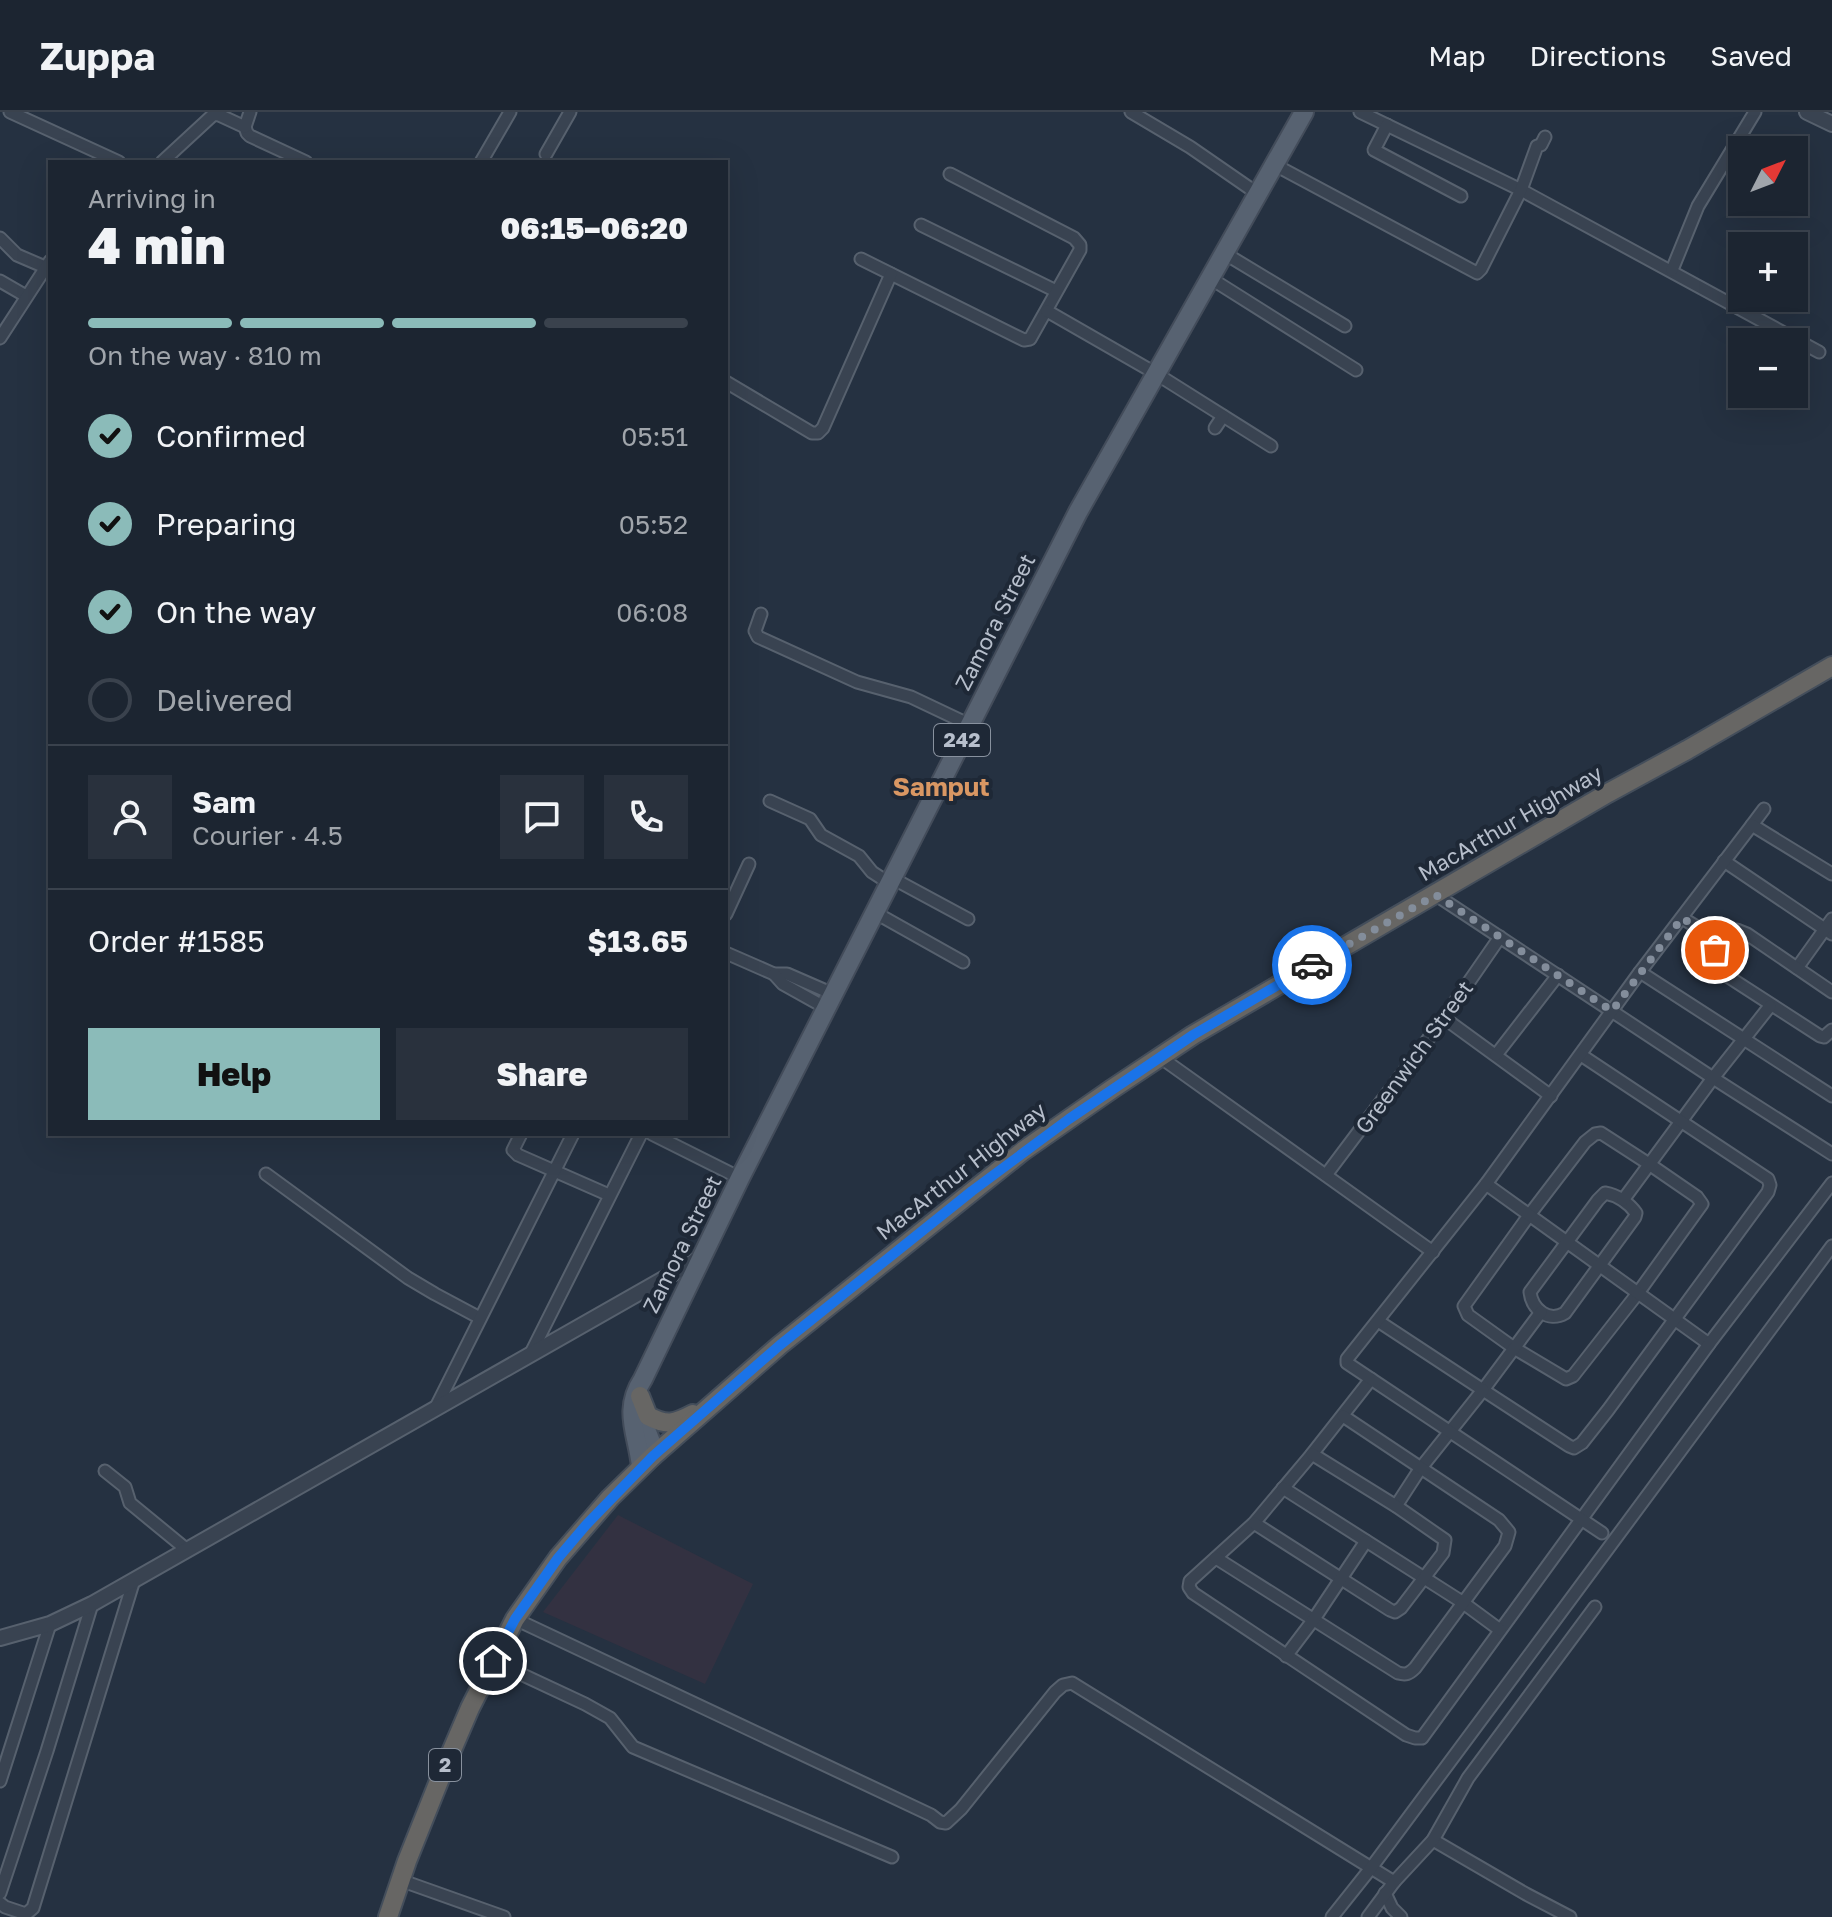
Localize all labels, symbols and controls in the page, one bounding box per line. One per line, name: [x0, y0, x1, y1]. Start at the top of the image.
text: Zuppa: [40, 33, 155, 78]
text: Map: [1428, 39, 1485, 72]
text: Directions: [1529, 39, 1666, 72]
text: Saved: [1710, 39, 1792, 72]
north arrow: [1728, 136, 1808, 216]
map controls: [1728, 136, 1808, 408]
text: Arriving in: [88, 183, 216, 214]
text: 06:15–06:20: [500, 210, 688, 246]
text: 4 min: [88, 213, 226, 275]
button: +: [1728, 232, 1808, 312]
button: −: [1728, 328, 1808, 408]
text: On the way · 810 m: [88, 340, 322, 371]
icon: check: [88, 414, 132, 458]
text: Confirmed: [156, 418, 306, 454]
text: 05:51: [621, 421, 688, 452]
icon: check: [88, 502, 132, 546]
text: Preparing: [156, 506, 297, 542]
text: 05:52: [619, 509, 688, 540]
street label: Zamora Street: [949, 549, 1041, 695]
icon: check: [88, 590, 132, 634]
text: On the way: [156, 594, 316, 630]
text: 06:08: [616, 597, 688, 628]
text: Delivered: [156, 682, 293, 718]
road number: 242: [934, 724, 990, 756]
street label: MacArthur Highway: [1413, 759, 1607, 886]
district label: Samput: [892, 771, 990, 802]
button: person: [88, 775, 172, 859]
button: chat: [500, 775, 584, 859]
button: phone: [604, 775, 688, 859]
text: Sam: [192, 784, 256, 820]
text: Courier · 4.5: [192, 820, 343, 851]
pin: [1681, 916, 1749, 984]
text: Order #1585: [88, 923, 265, 959]
text: $13.65: [587, 923, 688, 959]
courier: [1272, 925, 1352, 1005]
icon: bag: [1693, 928, 1737, 972]
icon: car: [1290, 943, 1334, 987]
street label: Greenwich Street: [1349, 975, 1478, 1138]
button: Help: [88, 1028, 380, 1120]
button: Share: [396, 1028, 688, 1120]
street label: MacArthur Highway: [870, 1096, 1051, 1245]
street label: Zamora Street: [637, 1171, 727, 1317]
pin: [459, 1627, 527, 1695]
icon: home: [471, 1639, 515, 1683]
road number: 2: [429, 1749, 461, 1781]

